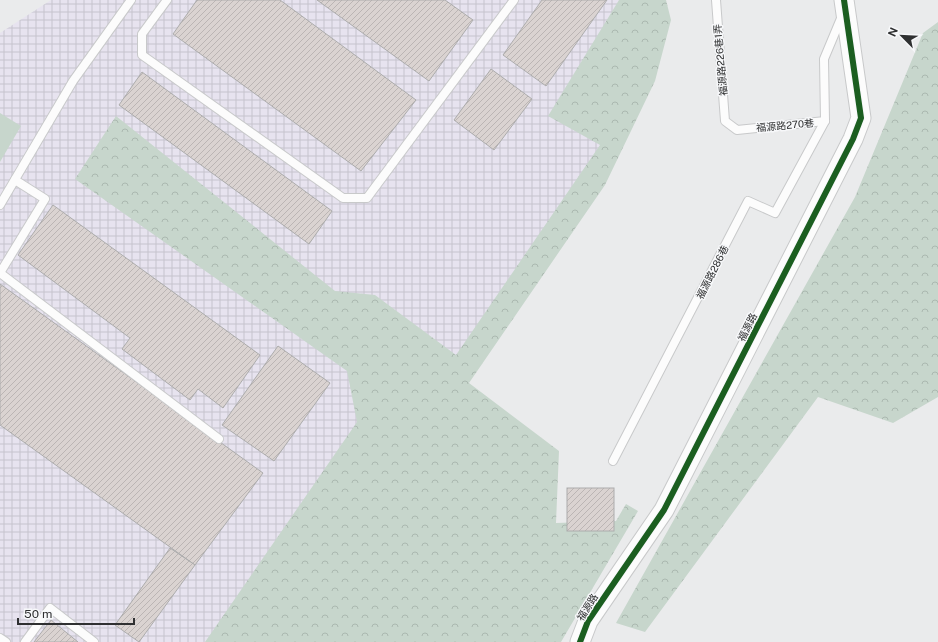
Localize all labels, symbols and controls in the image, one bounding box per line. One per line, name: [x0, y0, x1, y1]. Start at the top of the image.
north arrow: [882, 16, 922, 56]
street label: 福源路226巷1弄: [711, 24, 729, 96]
text: N: [886, 26, 900, 38]
street label: 福源路270巷: [756, 117, 814, 133]
street label: 福源路286巷: [693, 243, 731, 301]
street label: 福源路: [735, 311, 759, 343]
street label: 福源路: [574, 591, 600, 623]
scale bar: [18, 600, 134, 626]
text: 50 m: [24, 607, 52, 621]

